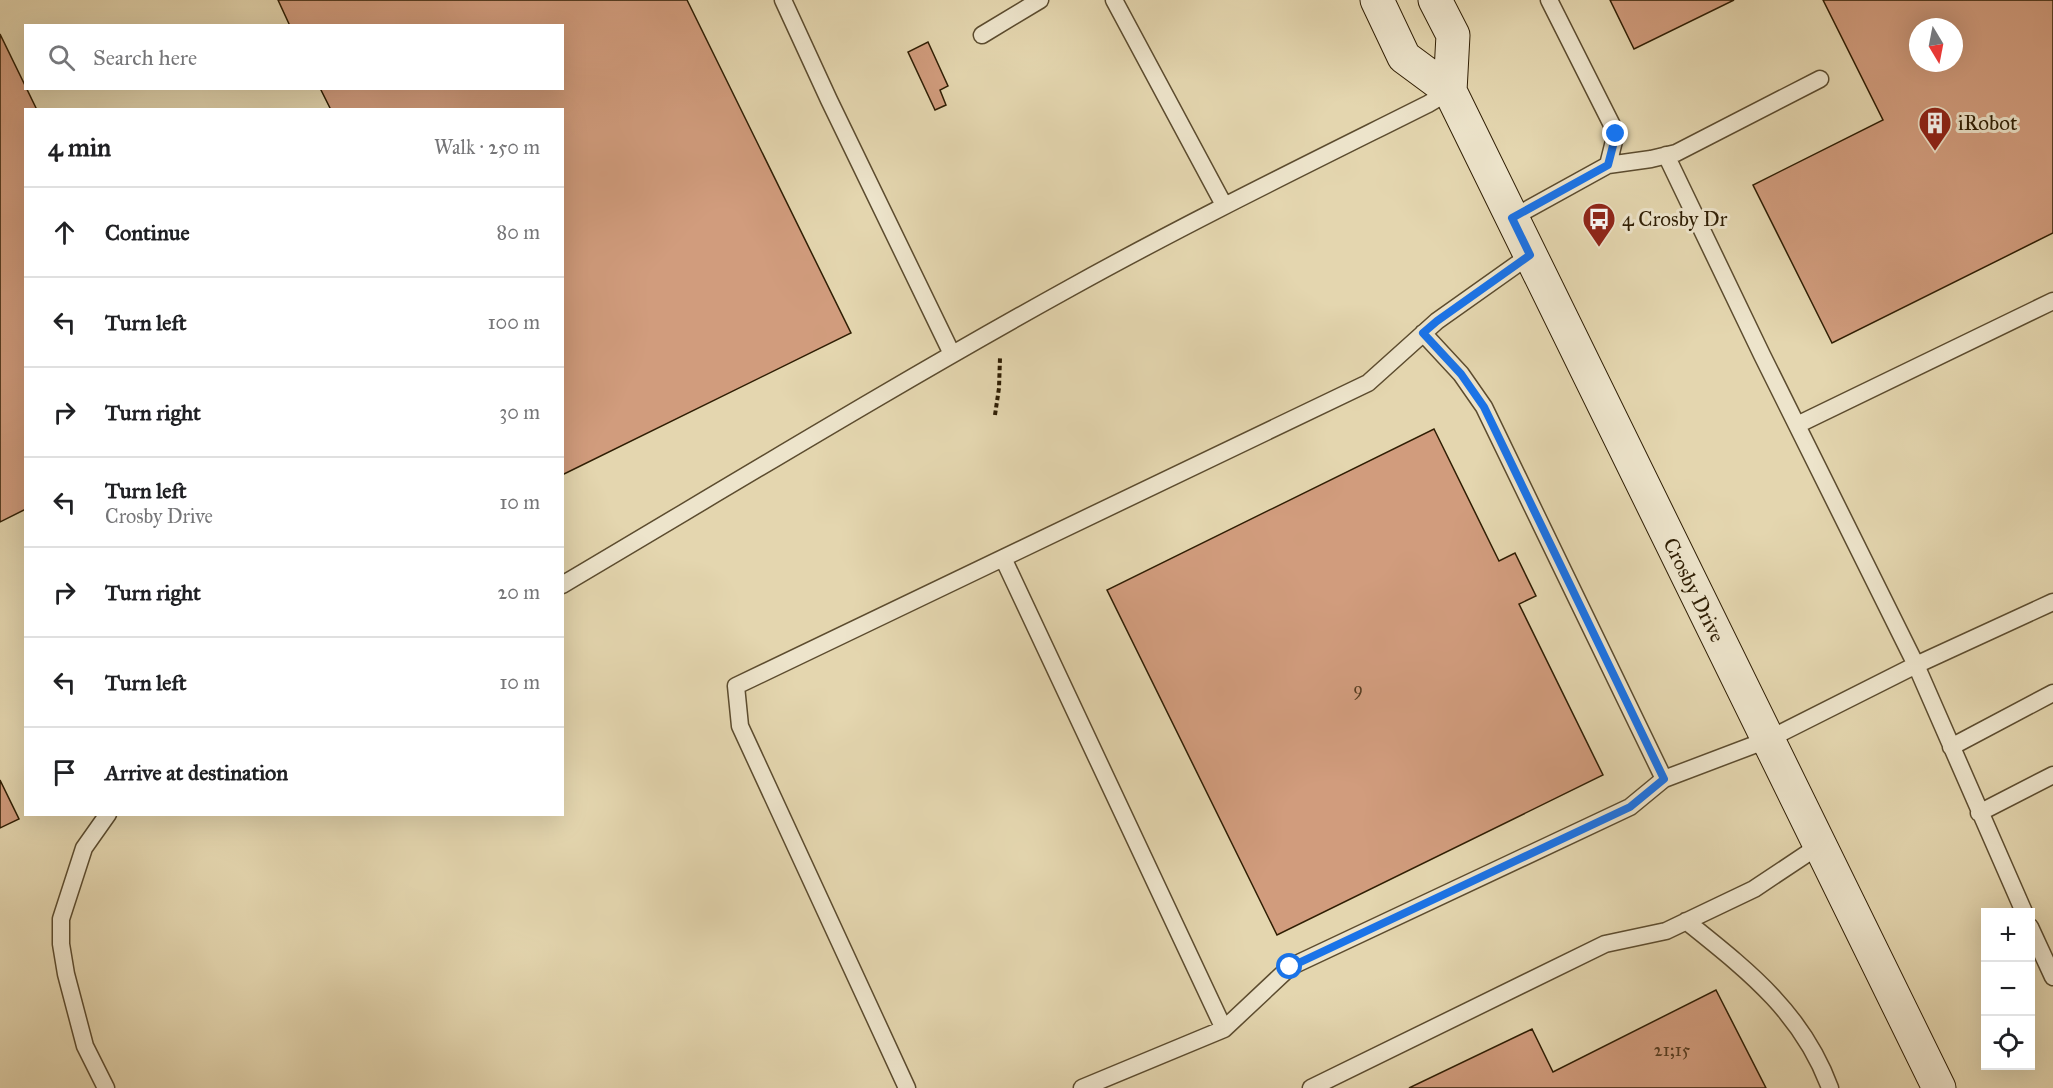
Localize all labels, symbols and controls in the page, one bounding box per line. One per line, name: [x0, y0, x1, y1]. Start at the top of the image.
north arrow: [1909, 18, 1963, 72]
search box: [24, 24, 564, 90]
icon: search: [45, 41, 78, 74]
text: Search here: [93, 44, 197, 71]
building icon: iRobot: [1917, 105, 1953, 152]
place label: iRobot: [1958, 110, 2018, 136]
route end: [1602, 120, 1628, 146]
text: 4 min: [48, 131, 111, 163]
text: Walk · 250 m: [434, 135, 540, 159]
bus stop icon: 4 Crosby Dr: [1581, 201, 1617, 248]
place label: 4 Crosby Dr: [1622, 206, 1728, 232]
icon: ahead: [48, 216, 81, 249]
text: Continue: [105, 219, 190, 246]
text: 80 m: [497, 220, 540, 244]
icon: left: [48, 306, 81, 339]
text: Turn left: [105, 309, 187, 336]
text: 100 m: [488, 310, 540, 334]
icon: right: [48, 396, 81, 429]
text: Turn right: [105, 399, 201, 426]
text: 30 m: [499, 400, 540, 424]
text: Turn left: [105, 477, 187, 504]
icon: left: [48, 486, 81, 519]
text: 10 m: [499, 490, 540, 514]
text: Crosby Drive: [105, 504, 213, 528]
street label: Crosby Drive: [1657, 533, 1731, 647]
icon: right: [48, 576, 81, 609]
text: Turn right: [105, 579, 201, 606]
text: 20 m: [497, 580, 540, 604]
icon: left: [48, 666, 81, 699]
text: Turn left: [105, 669, 187, 696]
text: 10 m: [499, 670, 540, 694]
house number: 9: [1353, 678, 1363, 700]
icon: arrive: [48, 756, 81, 789]
text: Arrive at destination: [105, 759, 288, 786]
map controls: [1981, 908, 2035, 1070]
button: +: [1981, 908, 2035, 962]
route start: [1276, 953, 1302, 979]
button: −: [1981, 962, 2035, 1016]
button: locate: [1981, 1016, 2035, 1070]
house number: 21;15: [1654, 1039, 1691, 1061]

